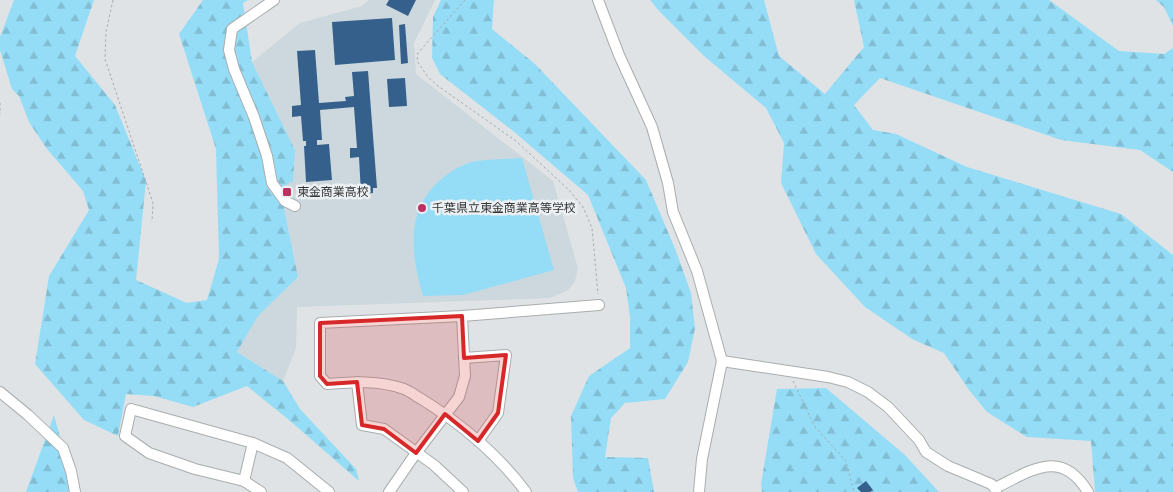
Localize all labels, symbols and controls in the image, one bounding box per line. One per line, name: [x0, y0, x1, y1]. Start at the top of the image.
place label: 東金商業高校: [297, 184, 369, 201]
marker: 東金商業高校: [281, 186, 293, 198]
place label: 千葉県立東金商業高等学校: [432, 200, 576, 217]
marker: 千葉県立東金商業高等学校: [416, 202, 428, 214]

